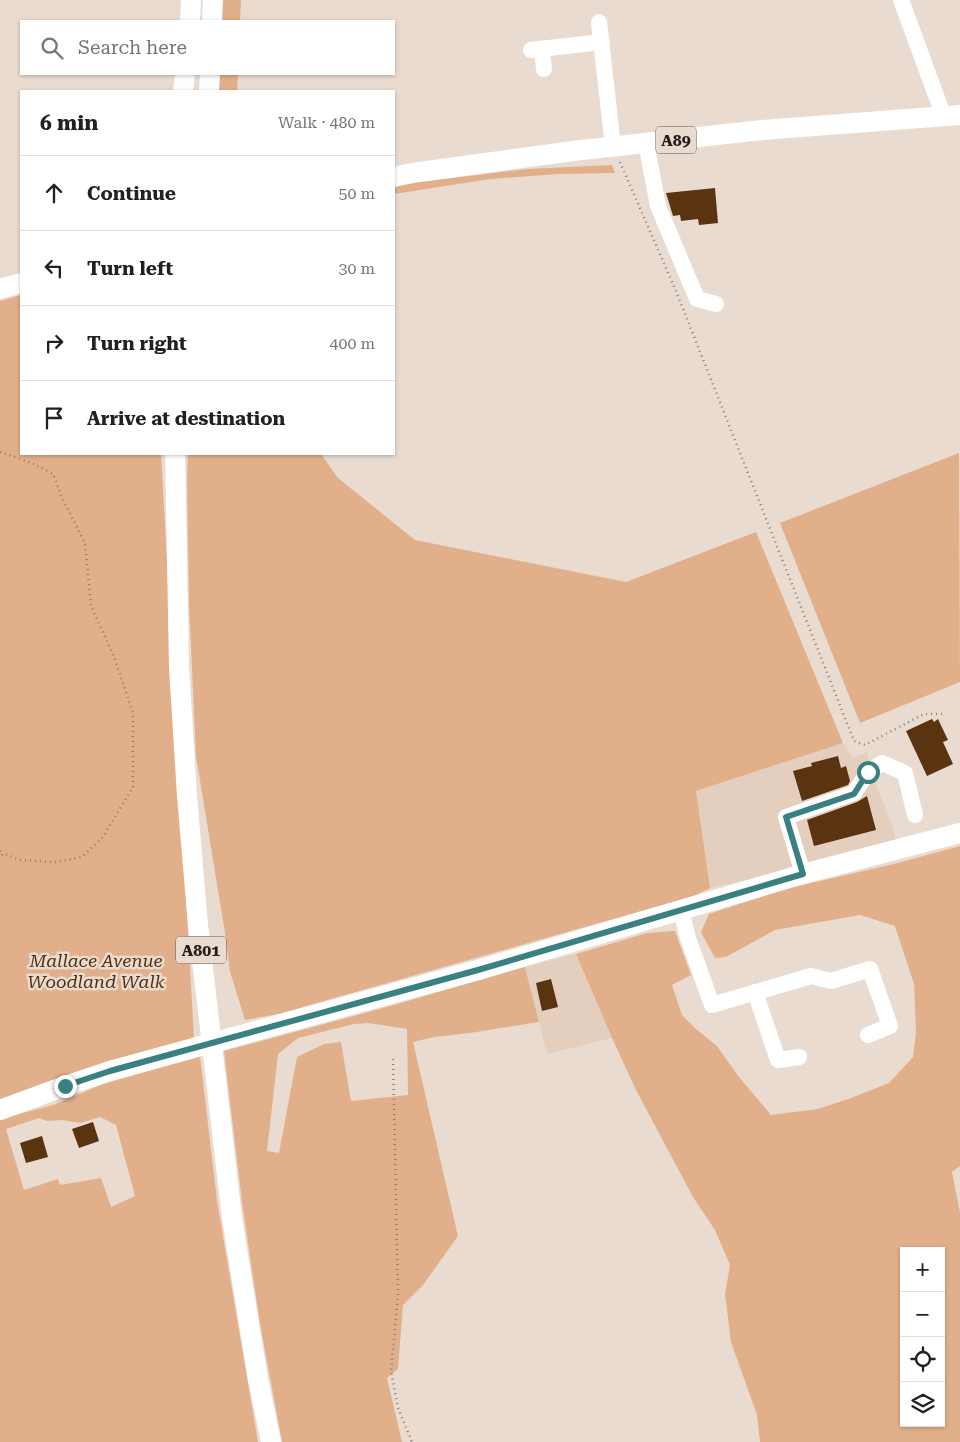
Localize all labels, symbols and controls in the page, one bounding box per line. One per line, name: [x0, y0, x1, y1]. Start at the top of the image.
search box: [20, 20, 395, 75]
icon: search: [38, 34, 66, 62]
text: Search here: [78, 36, 187, 59]
text: 6 min: [40, 111, 98, 135]
text: Walk · 480 m: [278, 113, 375, 132]
road number: A89: [656, 126, 696, 154]
icon: ahead: [40, 179, 68, 207]
text: Continue: [87, 182, 176, 205]
text: 50 m: [338, 184, 375, 203]
icon: left: [40, 254, 68, 282]
text: Turn left: [87, 257, 173, 280]
text: 30 m: [338, 259, 375, 278]
icon: right: [40, 329, 68, 357]
text: Turn right: [87, 332, 187, 355]
text: 400 m: [329, 334, 375, 353]
icon: arrive: [40, 404, 68, 432]
text: Arrive at destination: [87, 407, 285, 430]
route start: [857, 761, 880, 784]
road number: A801: [176, 936, 226, 964]
park label: Mallace Avenue Woodland Walk: [28, 950, 165, 992]
route end: [54, 1075, 77, 1098]
map controls: [900, 1247, 945, 1427]
button: +: [900, 1247, 945, 1292]
button: −: [900, 1292, 945, 1337]
button: locate: [900, 1337, 945, 1382]
button: layers: [900, 1382, 945, 1427]

